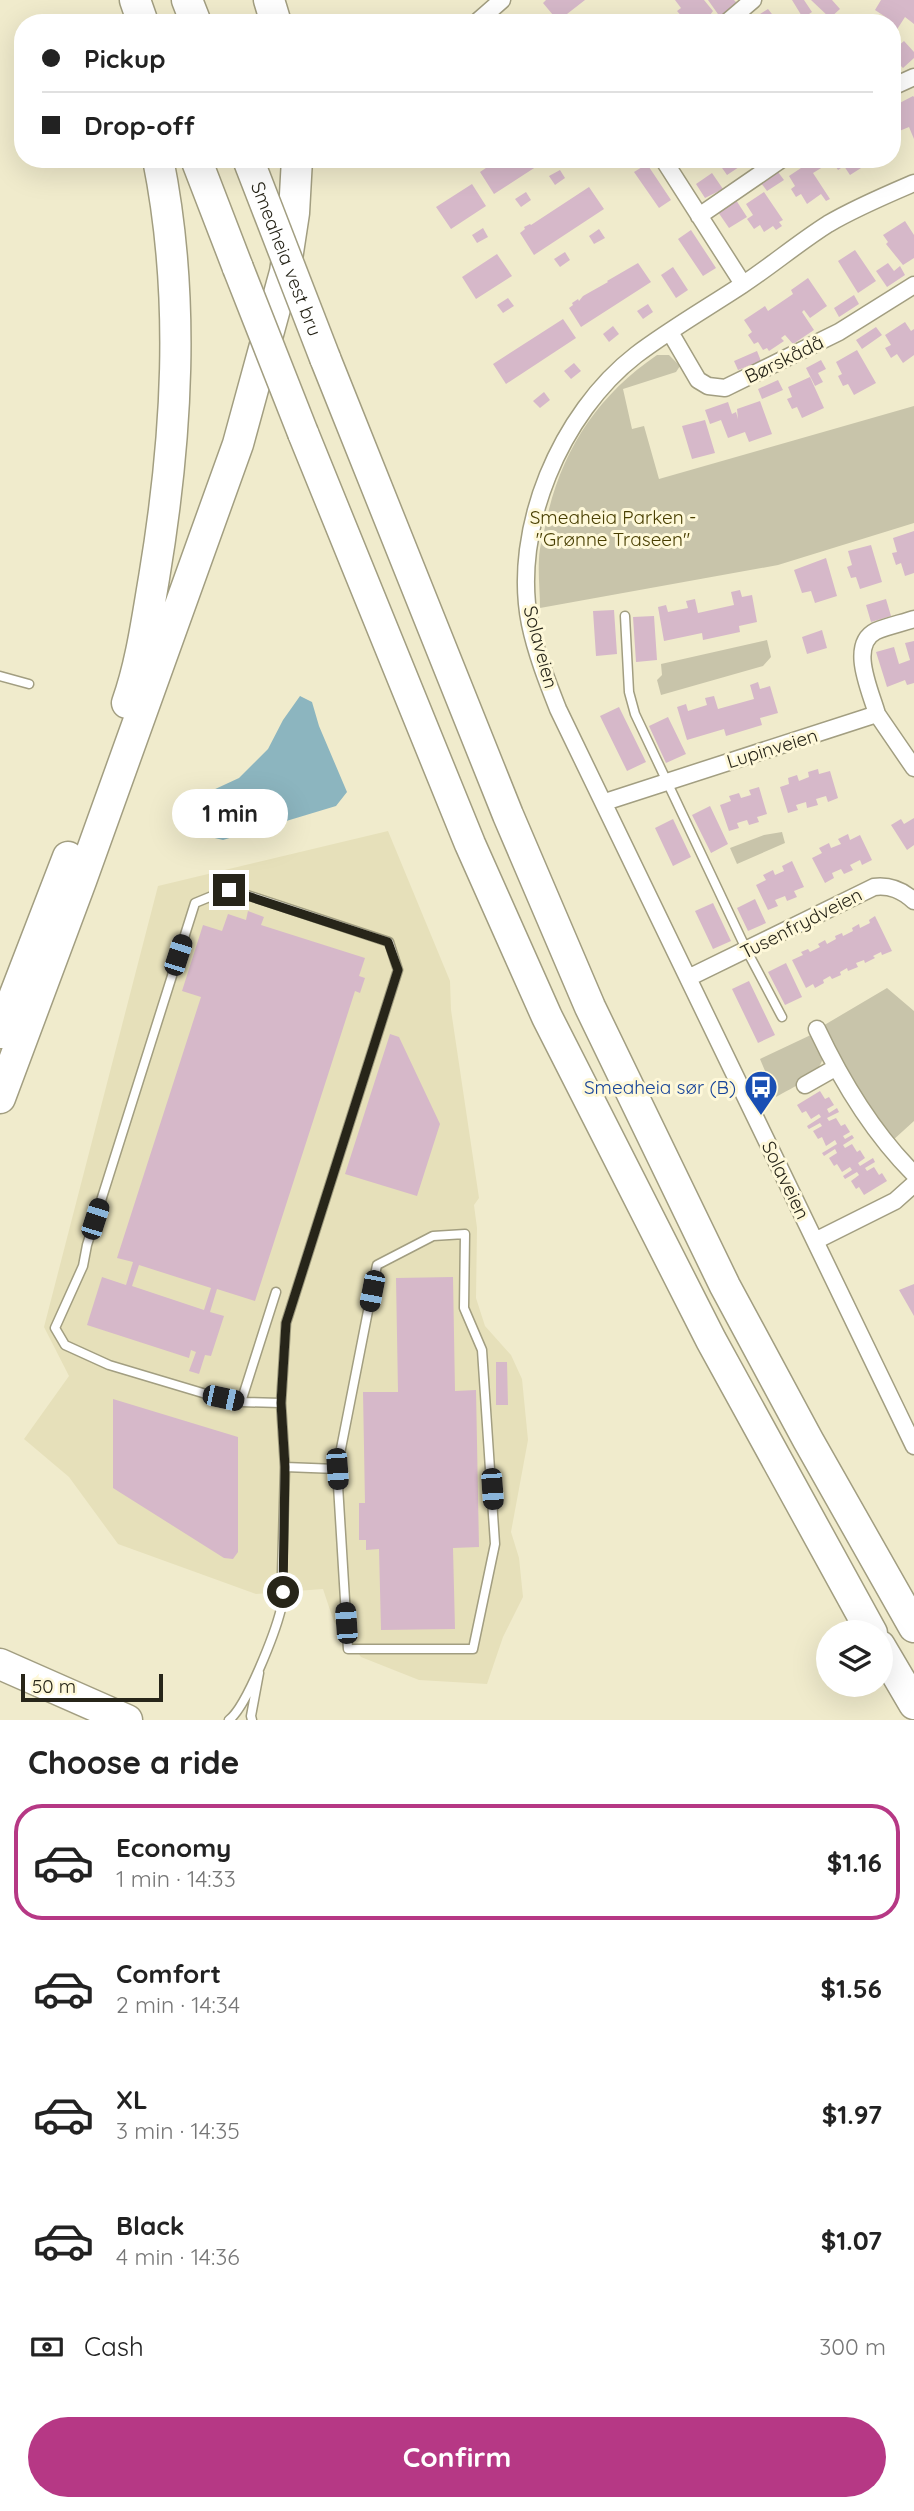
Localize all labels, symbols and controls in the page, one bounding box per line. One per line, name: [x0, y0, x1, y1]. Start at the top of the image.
text: Pickup: [84, 42, 166, 75]
text: Drop-off: [84, 109, 195, 142]
street label: Smeaheia vest bru: [246, 178, 327, 339]
street label: Børskådå: [741, 330, 827, 388]
park label: Smeaheia Parken - "Grønne Traseen": [530, 505, 696, 551]
street label: Solaveien: [519, 603, 563, 691]
street label: Lupinveien: [724, 723, 820, 773]
callout: 1 min: [171, 788, 287, 838]
text: 1 min: [202, 799, 258, 828]
route end: [213, 874, 245, 906]
street label: Tusenfrydveien: [736, 882, 866, 964]
car: [162, 932, 195, 978]
bus stop icon: Smeaheia sør (B): [742, 1068, 780, 1117]
place label: Smeaheia sør (B): [584, 1075, 736, 1099]
street label: Solaveien: [757, 1137, 815, 1223]
car: [79, 1196, 112, 1242]
car: [358, 1268, 387, 1314]
car: [201, 1383, 246, 1413]
car: [326, 1447, 349, 1491]
car: [481, 1467, 504, 1511]
route start: [267, 1576, 299, 1608]
car: [335, 1601, 358, 1645]
map controls: [816, 1620, 893, 1697]
button: layers: [816, 1620, 893, 1697]
scale bar: [21, 1671, 163, 1703]
text: 50 m: [32, 1674, 76, 1698]
text: Choose a ride: [28, 1742, 240, 1782]
icon: car: [32, 1831, 95, 1894]
text: Economy: [116, 1831, 231, 1864]
text: $1.16: [827, 1846, 882, 1879]
text: 1 min · 14:33: [116, 1864, 236, 1893]
icon: car: [32, 1957, 95, 2020]
text: Comfort: [116, 1957, 221, 1990]
text: $1.56: [821, 1972, 882, 2005]
text: 2 min · 14:34: [116, 1990, 240, 2019]
icon: car: [32, 2083, 95, 2146]
text: XL: [116, 2083, 148, 2116]
text: $1.97: [822, 2098, 882, 2131]
text: 3 min · 14:35: [116, 2116, 240, 2145]
icon: car: [32, 2209, 95, 2272]
text: Black: [116, 2209, 185, 2242]
text: $1.07: [821, 2224, 882, 2257]
text: 4 min · 14:36: [116, 2242, 240, 2271]
icon: cash: [28, 2328, 66, 2366]
text: Cash: [84, 2330, 144, 2363]
text: 300 m: [819, 2332, 886, 2361]
button: Confirm: [28, 2417, 886, 2497]

